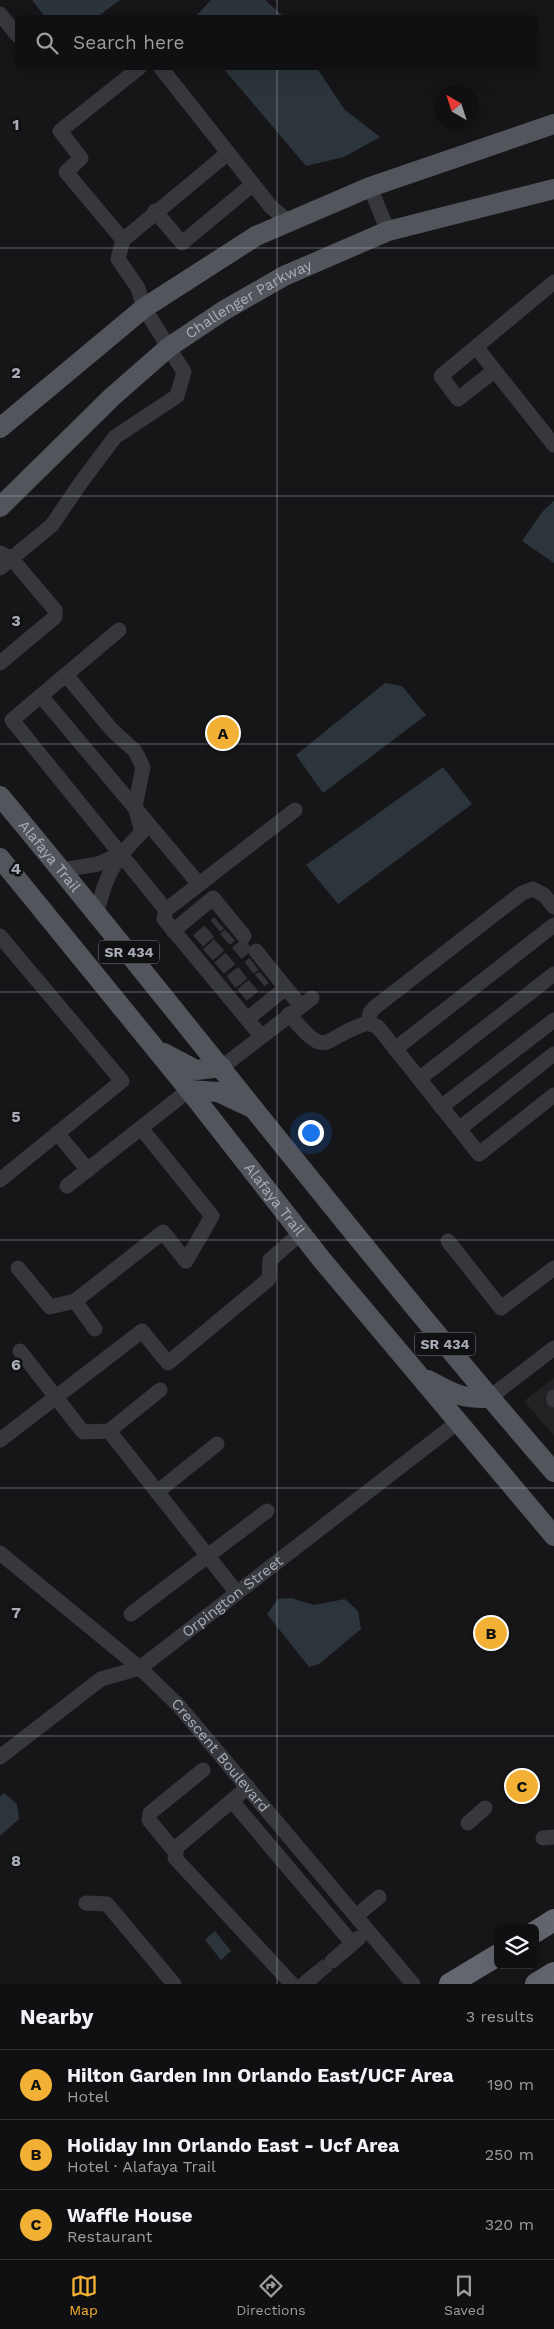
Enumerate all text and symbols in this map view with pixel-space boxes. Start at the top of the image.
search box [15,15,539,70]
icon: search [33,29,61,57]
text: Search here [73,31,184,54]
north arrow [434,85,479,130]
text: 1 [13,115,19,134]
street label: Challenger Parkway [182,256,315,343]
text: 2 [11,363,21,382]
text: 3 [11,611,21,630]
pin: A [207,714,239,752]
street label: Alafaya Trail [15,816,85,896]
text: 4 [11,859,21,878]
road number: SR 434 [99,940,159,964]
text: 5 [11,1107,21,1126]
your location [298,1120,324,1146]
street label: Alafaya Trail [240,1159,309,1240]
road number: SR 434 [415,1332,475,1356]
text: 6 [11,1355,21,1374]
street label: Orpington Street [178,1551,287,1641]
text: 7 [11,1603,21,1622]
pin: B [475,1614,507,1652]
street label: Crescent Boulevard [168,1695,273,1816]
pin: C [506,1767,538,1805]
text: 8 [11,1851,21,1870]
map controls [494,1924,539,1969]
button: layers [494,1924,539,1969]
text: Nearby [20,2004,93,2029]
text: 3 results [466,2007,534,2026]
text: Hilton Garden Inn Orlando East/UCF Area [67,2064,454,2087]
text: A [31,2075,41,2094]
text: 190 m [487,2075,534,2094]
text: Hotel [67,2087,109,2106]
text: Holiday Inn Orlando East - Ucf Area [67,2134,399,2157]
text: B [31,2145,41,2164]
text: 250 m [485,2145,534,2164]
text: Hotel · Alafaya Trail [67,2157,216,2176]
text: Waffle House [67,2204,193,2227]
text: C [31,2215,41,2234]
text: 320 m [485,2215,534,2234]
text: Restaurant [67,2227,153,2246]
tab: Map [69,2272,98,2318]
tab: Directions [236,2272,306,2318]
tab: Saved [444,2272,485,2318]

